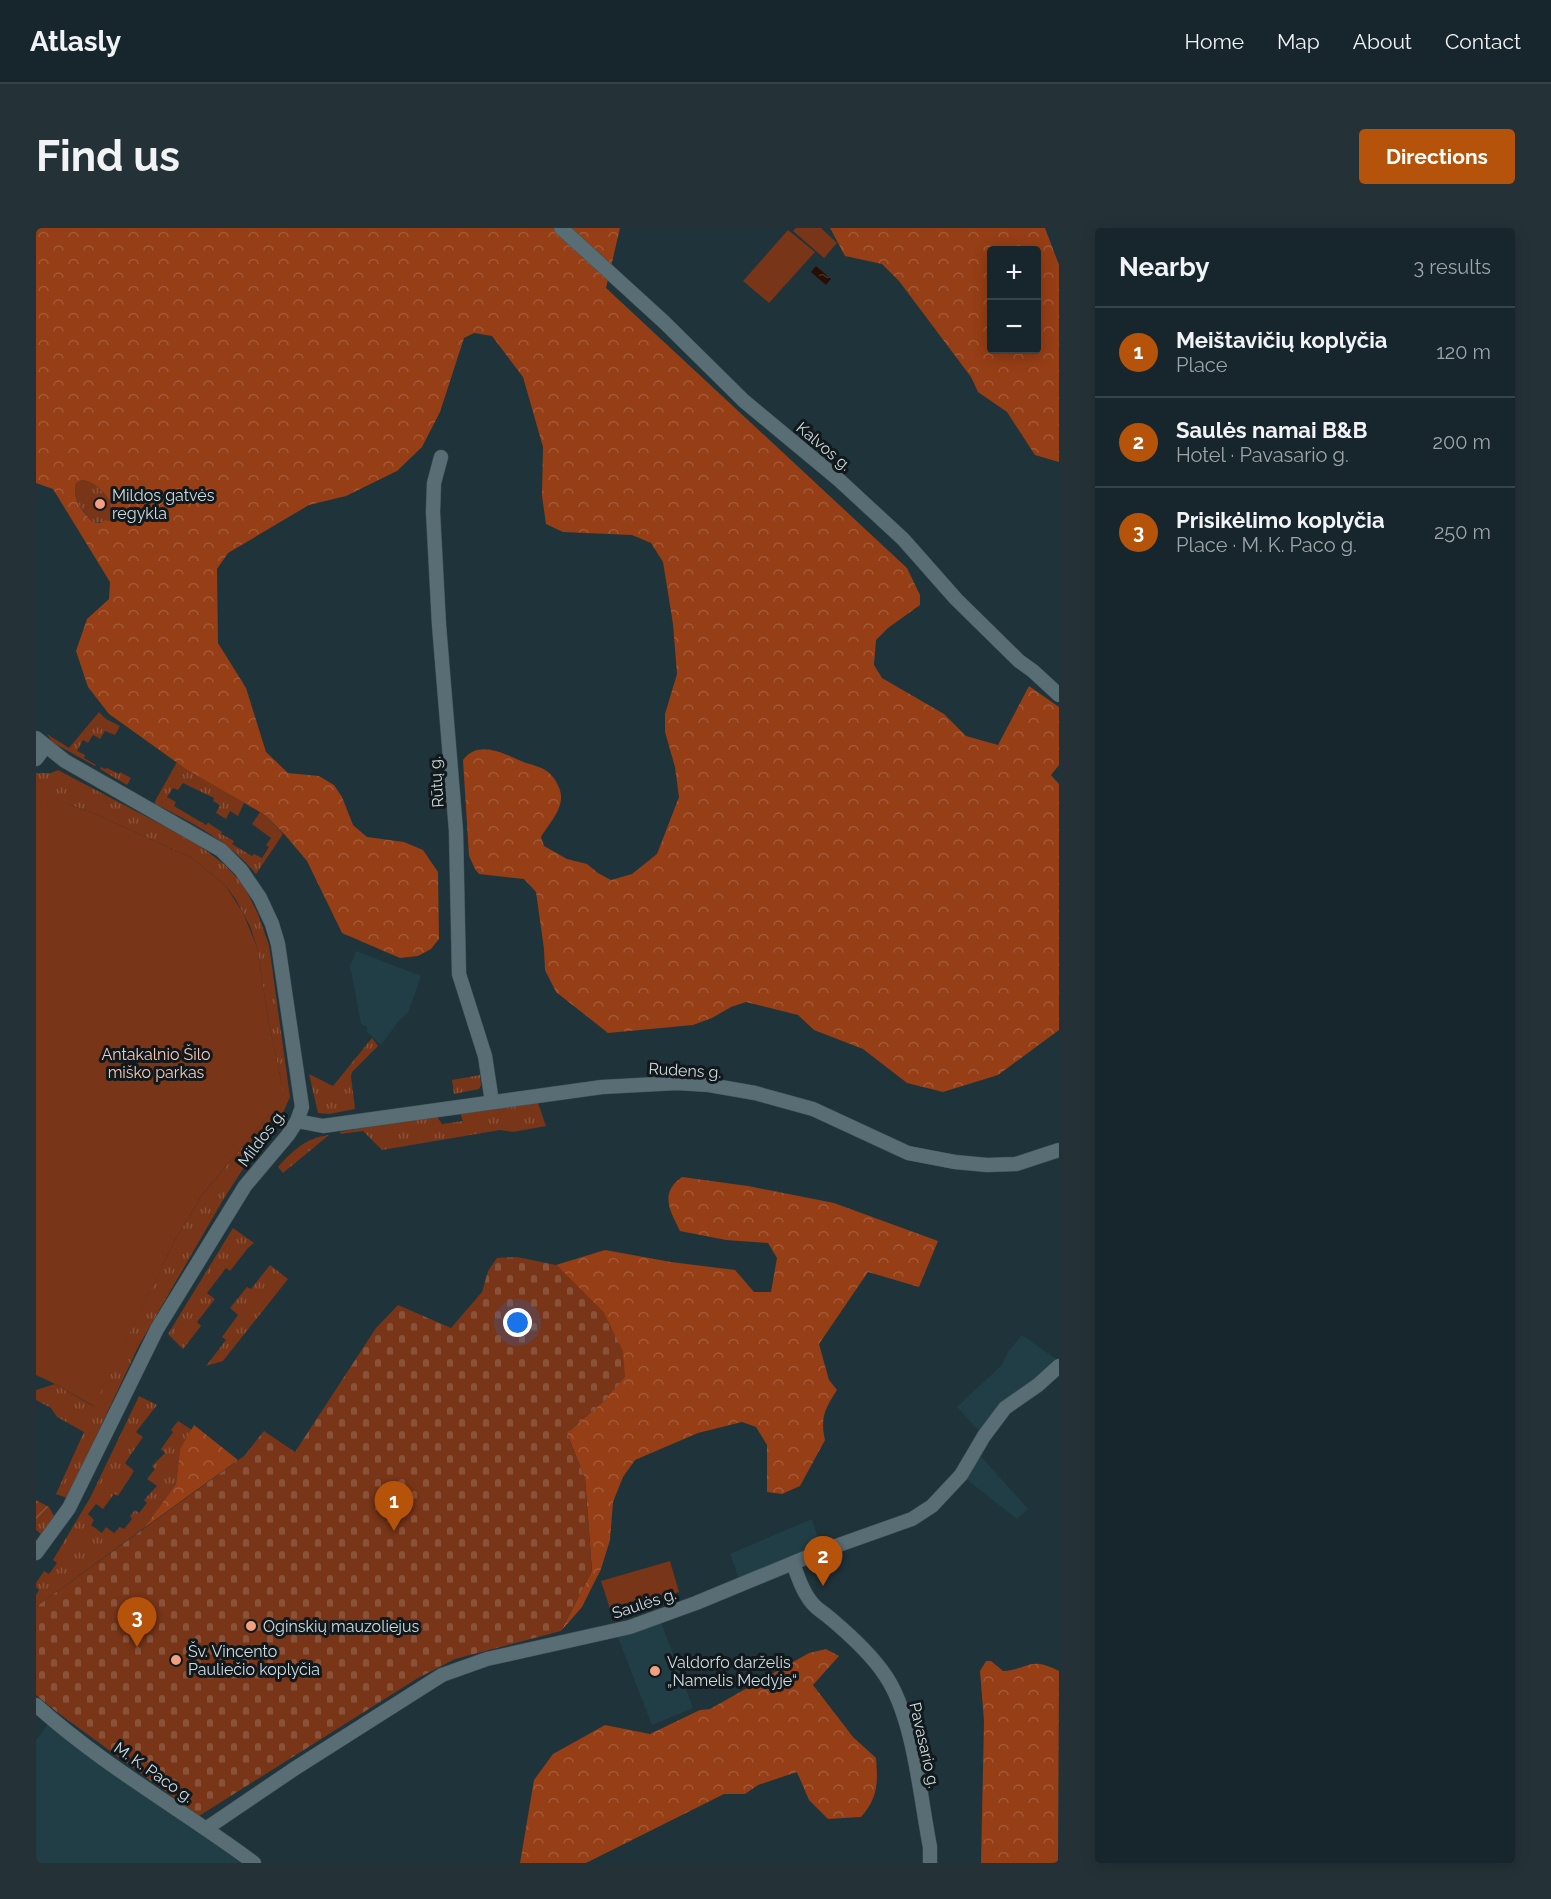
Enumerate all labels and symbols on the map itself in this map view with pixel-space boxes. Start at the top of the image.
street label: Kalvos g. [792,418,855,475]
place label: Mildos gatvės regykla [112,486,215,523]
marker: Mildos gatvės regykla [93,497,107,511]
street label: Rūtų g. [425,756,448,808]
park label: Antakalnio Šilo miško parkas [101,1044,211,1082]
street label: Rudens g. [648,1059,722,1082]
street label: Mildos g. [234,1106,289,1170]
your location [503,1308,532,1337]
pin: 1 [374,1482,414,1531]
pin: 2 [804,1536,842,1586]
street label: Saulės g. [610,1584,679,1623]
pin: 3 [118,1598,156,1647]
place label: Oginskių mauzoliejus [263,1617,419,1636]
marker: Oginskių mauzoliejus [244,1619,258,1633]
place label: Šv. Vincento Pauliečio koplyčia [188,1641,320,1679]
marker: Šv. Vincento Pauliečio koplyčia [169,1653,183,1667]
place label: Valdorfo darželis „Namelis Medyje“ [667,1653,797,1690]
marker: Valdorfo darželis „Namelis Medyje“ [648,1664,662,1678]
street label: Pavasario g. [905,1700,944,1790]
street label: M. K. Paco g. [110,1738,197,1807]

